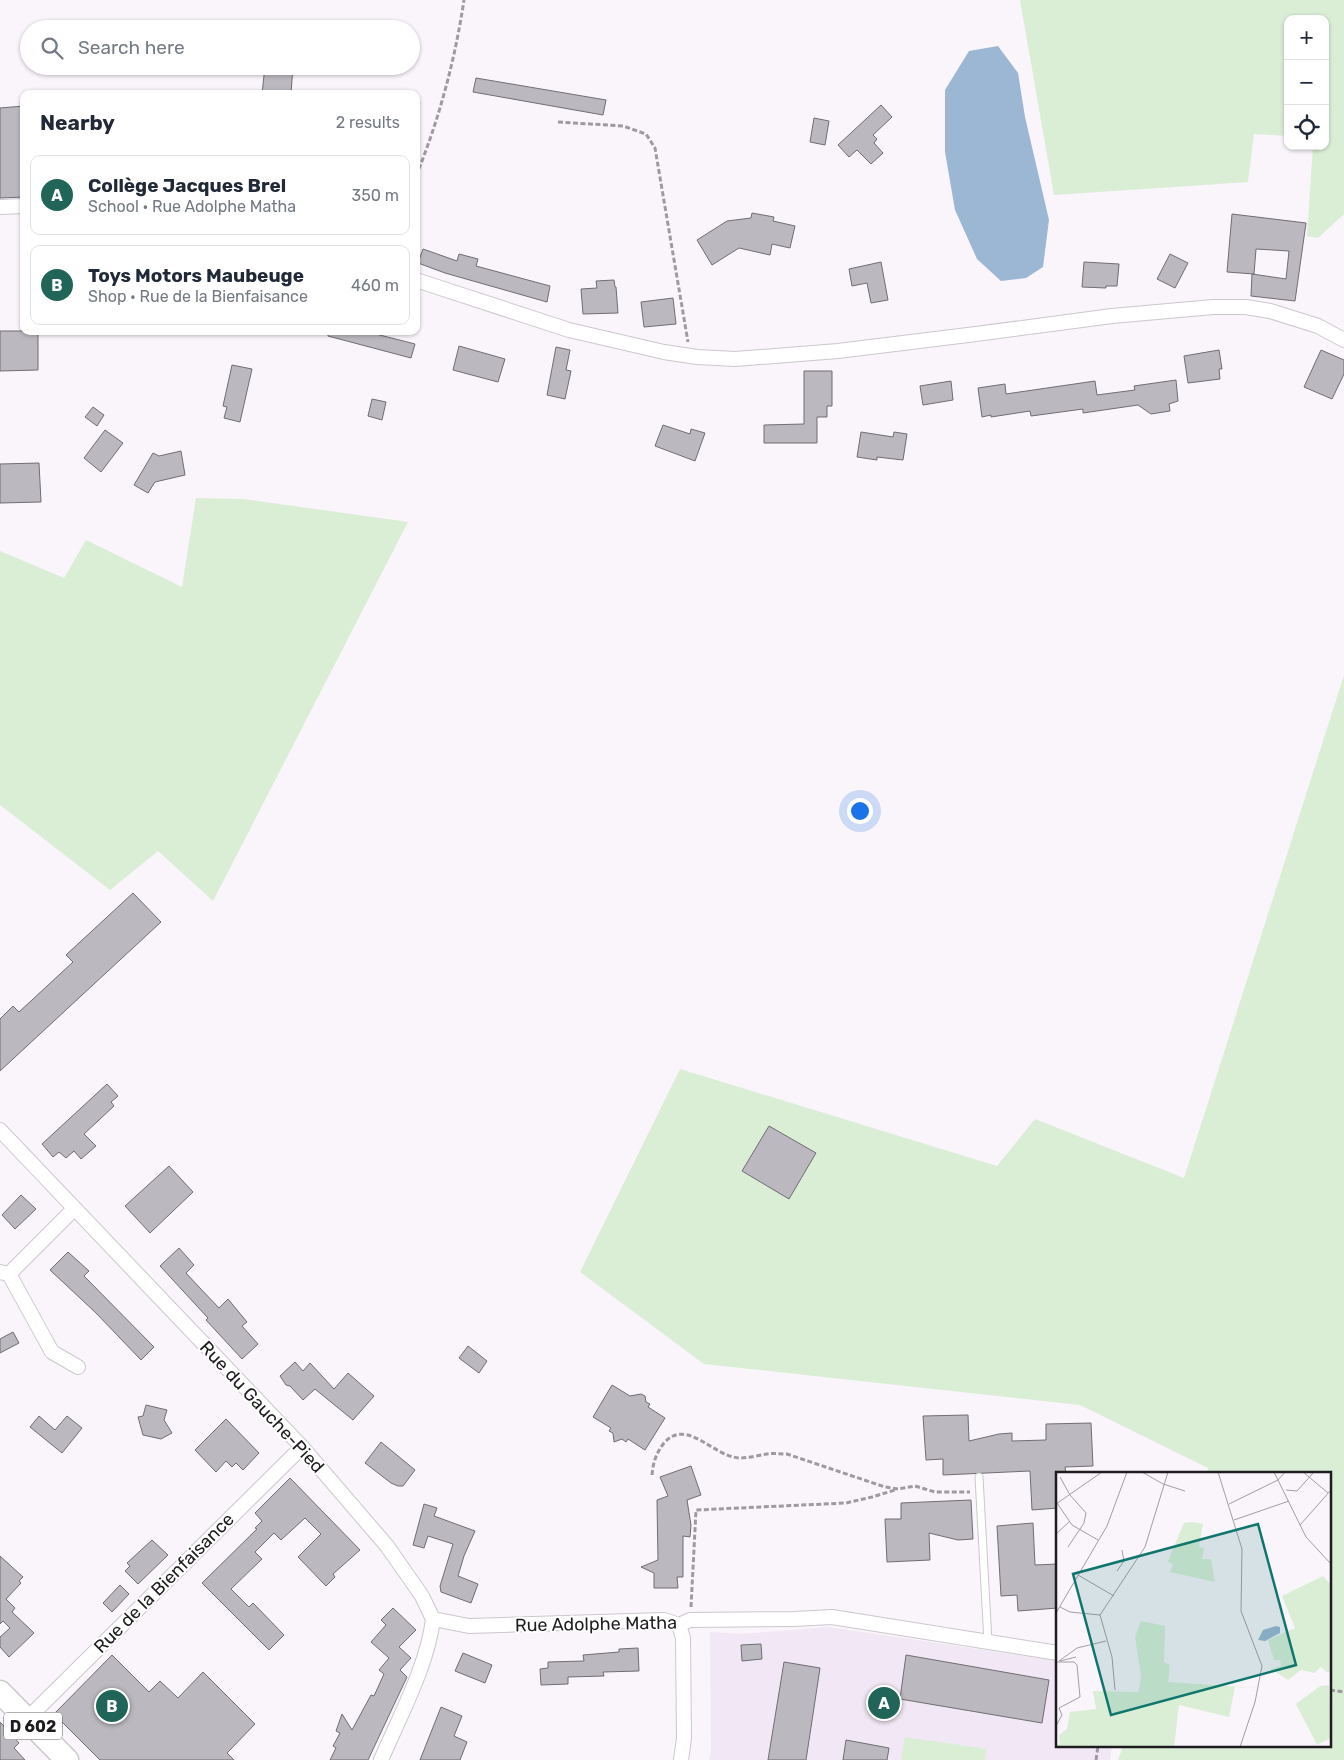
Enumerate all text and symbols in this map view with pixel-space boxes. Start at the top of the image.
map controls [1284,15,1329,150]
button: + [1284,15,1329,60]
search box [20,20,420,75]
icon: search [38,34,66,62]
text: Search here [78,36,185,59]
button: − [1284,60,1329,105]
button: locate [1284,105,1329,150]
text: Nearby [40,110,115,135]
text: 2 results [336,113,400,132]
text: Collège Jacques Brel [88,174,286,197]
text: A [51,186,63,205]
text: 350 m [352,186,399,205]
text: School · Rue Adolphe Matha [88,197,296,216]
text: Toys Motors Maubeuge [88,264,304,287]
text: B [51,276,63,295]
text: 460 m [351,276,399,295]
text: Shop · Rue de la Bienfaisance [88,287,308,306]
your location [847,798,873,824]
street label: Rue du Gauche-Pied [195,1336,329,1478]
inset map [1056,1472,1332,1748]
street label: Rue de la Bienfaisance [89,1508,239,1658]
street label: Rue Adolphe Matha [515,1612,677,1636]
pin: A [868,1684,900,1722]
pin: B [96,1687,128,1725]
road number: D 602 [4,1712,62,1740]

